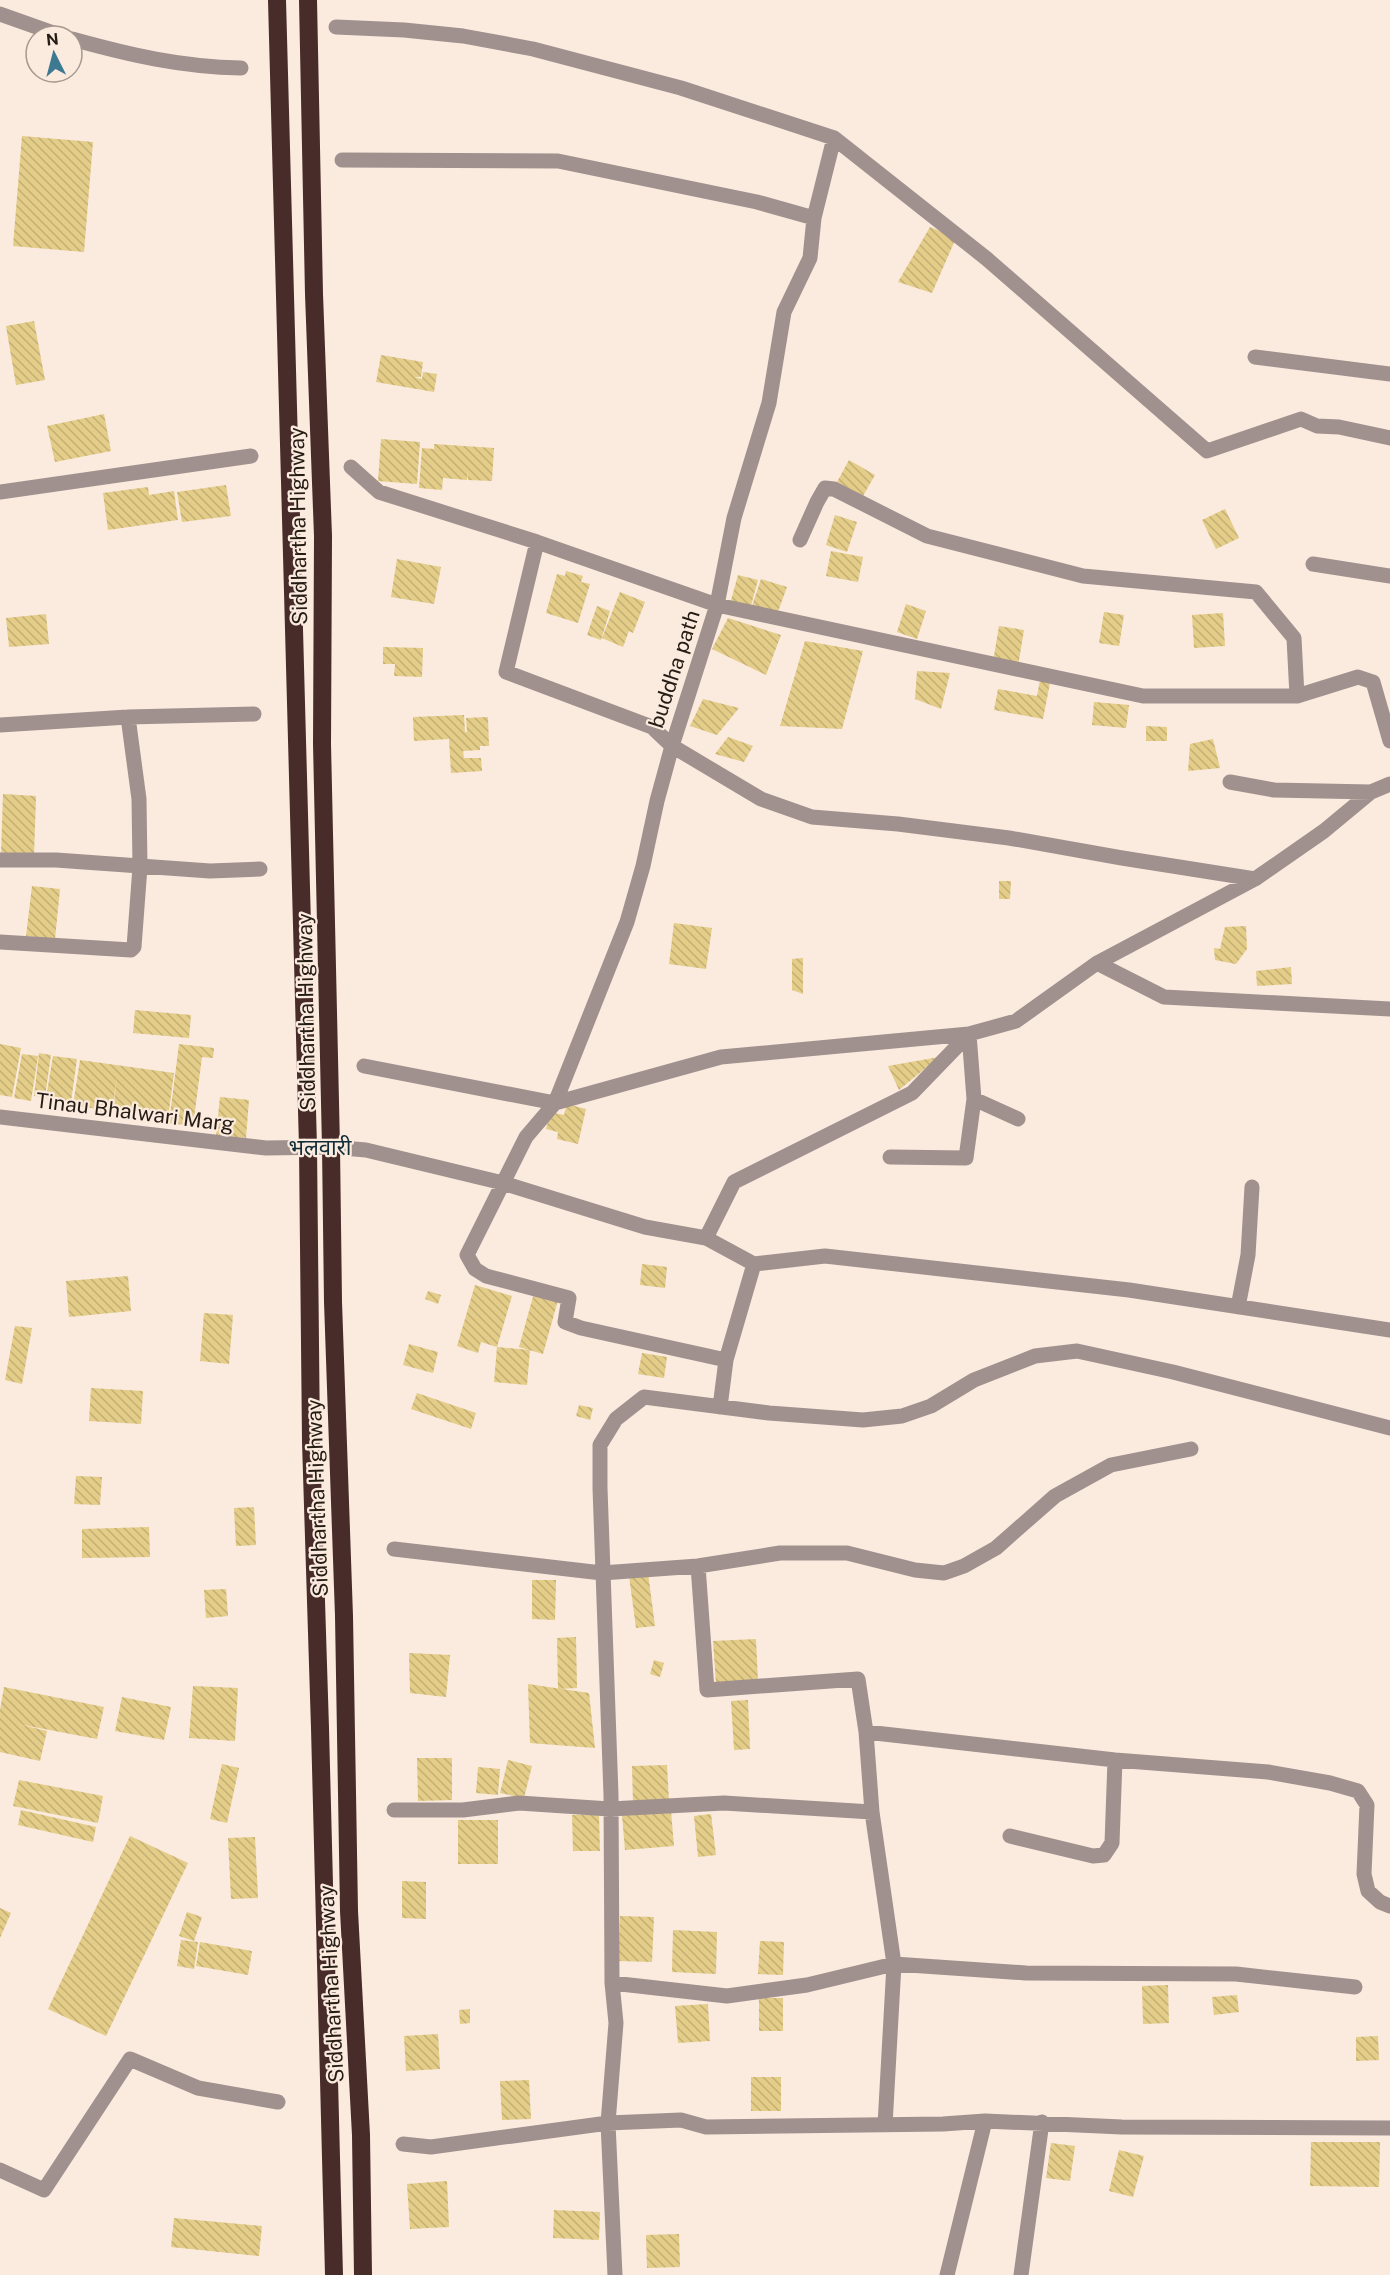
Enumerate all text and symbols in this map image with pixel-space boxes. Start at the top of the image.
north arrow [24,24,84,84]
text: N [45,29,60,50]
street label: Siddhartha Highway [284,427,312,625]
street label: buddha path [643,607,705,731]
street label: Siddhartha Highway [292,913,320,1111]
street label: Tinau Bhalwari Marg [34,1087,236,1137]
district label: भलवारी [288,1134,352,1160]
street label: Siddhartha Highway [301,1399,333,1597]
street label: Siddhartha Highway [313,1885,349,2083]

